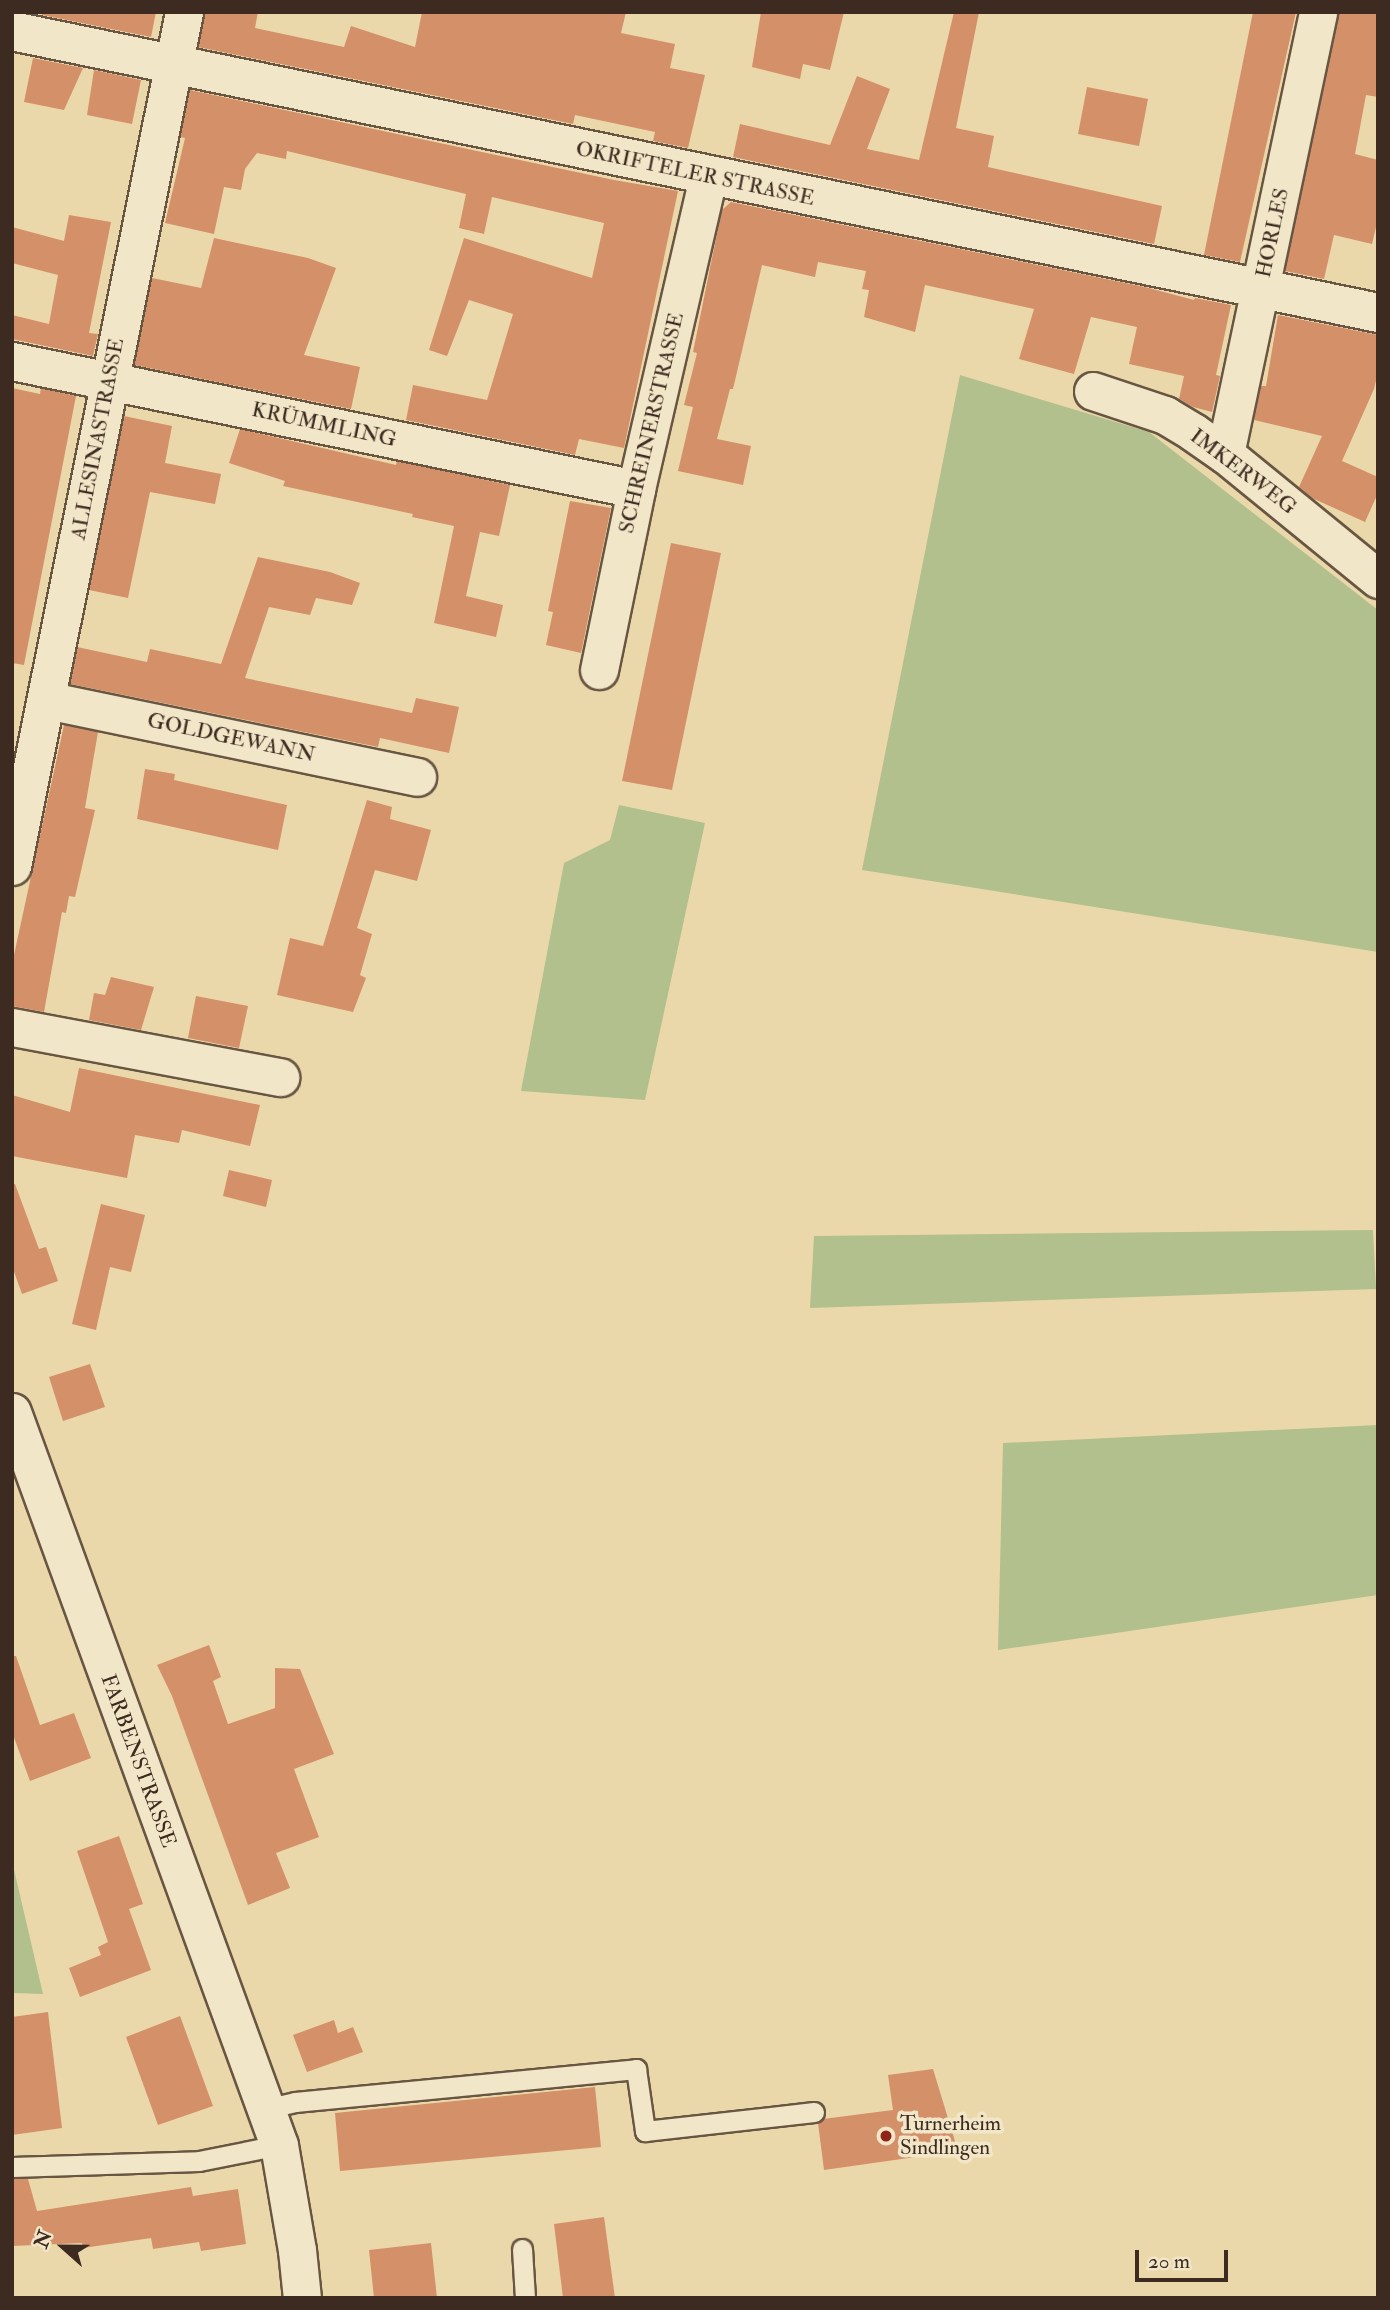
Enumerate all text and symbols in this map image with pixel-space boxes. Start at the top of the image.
street label: OKRIFTELER STRASSE [573,136,817,212]
street label: HORLES [1251,186,1295,280]
street label: SCHREINERSTRASSE [614,310,690,536]
street label: ALLESINASTRASSE [66,336,130,542]
street label: KRÜMMLING [249,397,399,453]
street label: IMKERWEG [1185,424,1301,520]
street label: GOLDGEWANN [145,708,317,768]
street label: FARBENSTRASSE [95,1671,181,1851]
place label: Turnerheim Sindlingen [900,2111,1001,2161]
marker: Turnerheim Sindlingen [878,2128,894,2144]
north arrow [28,2212,98,2282]
text: N [29,2227,58,2252]
scale bar [1138,2236,1231,2280]
text: 20 m [1148,2248,1190,2275]

